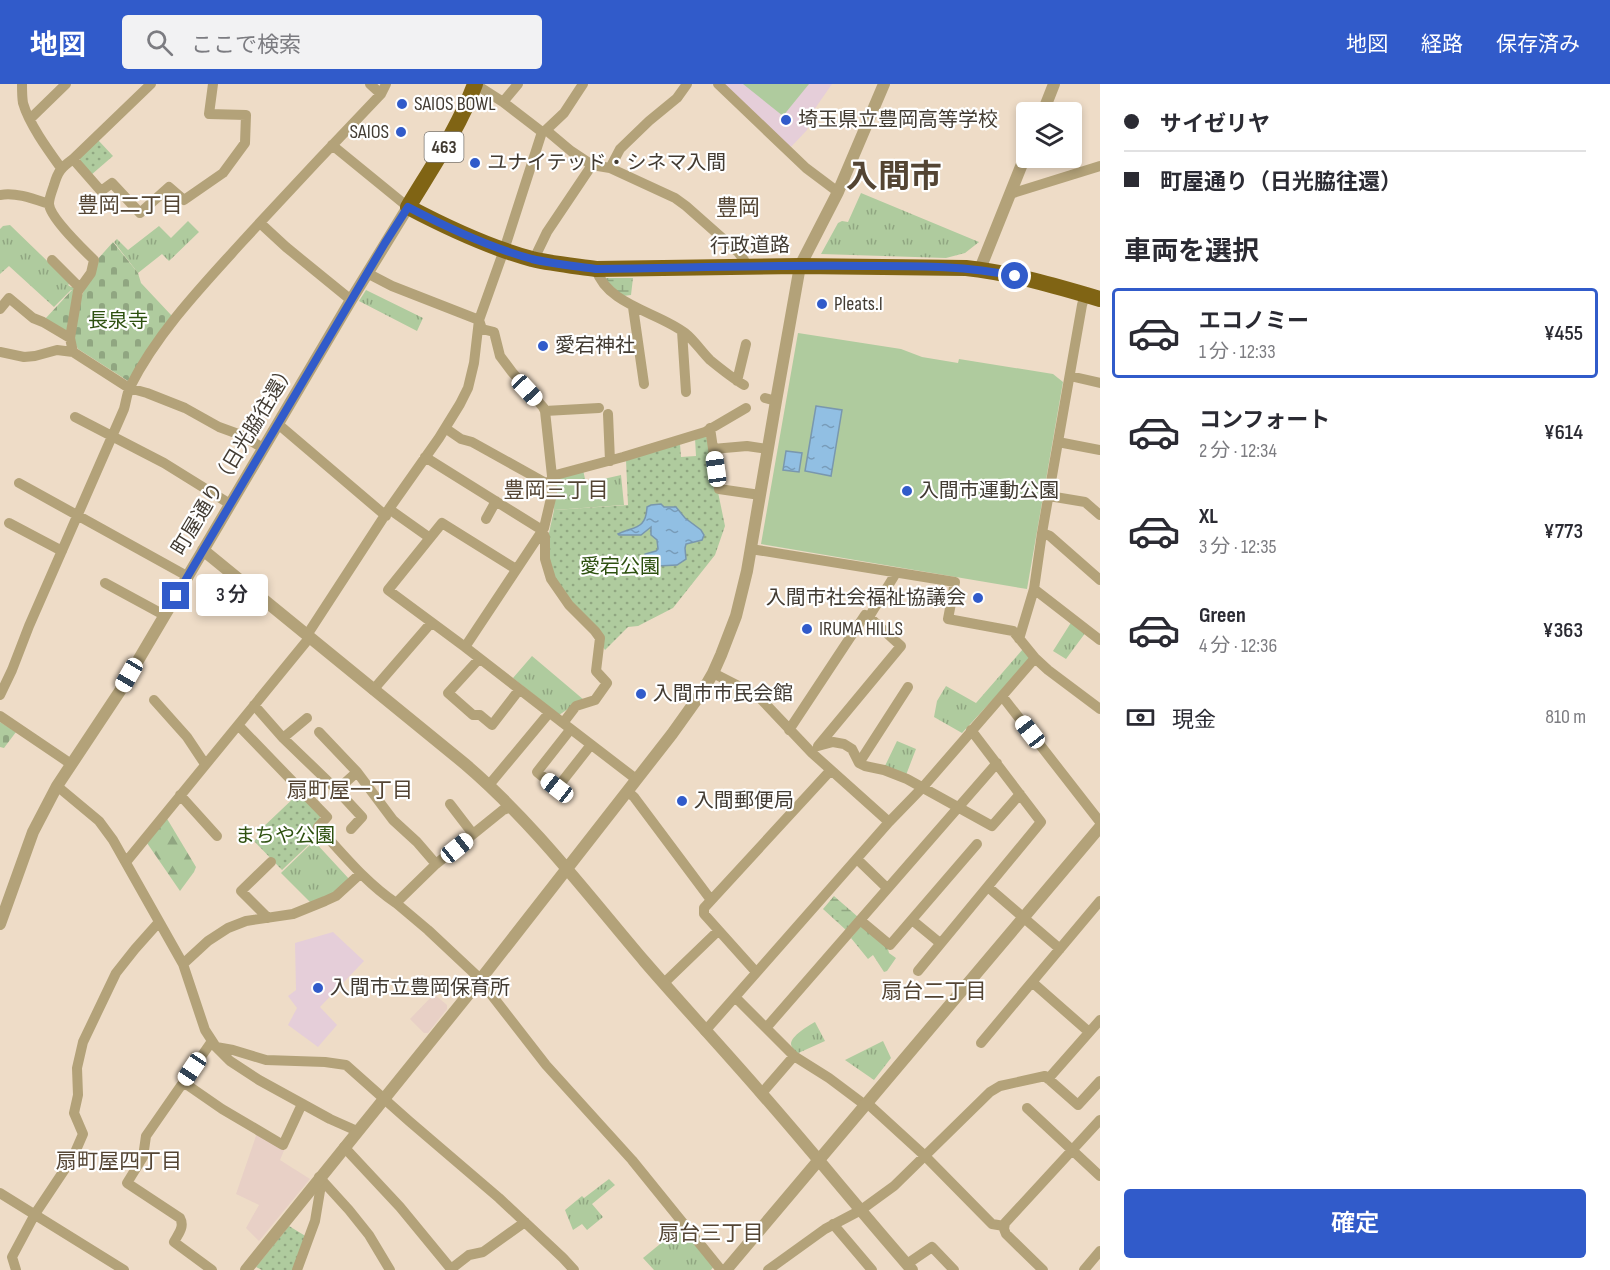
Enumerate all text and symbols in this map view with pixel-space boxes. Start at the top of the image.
search box [122,15,542,69]
icon: search [143,26,176,59]
text: 地図 [30,29,86,62]
text: ここで検索 [191,32,301,59]
text: 地図 [1346,32,1388,57]
text: 経路 [1421,32,1463,57]
text: 保存済み [1496,32,1580,57]
place label: SAIOS BOWL [414,92,496,116]
marker: SAIOS BOWL [395,97,409,111]
map controls [1016,102,1082,168]
button: layers [1016,102,1082,168]
place label: 埼玉県立豊岡高等学校 [798,108,998,132]
text: サイゼリヤ [1160,111,1270,138]
marker: 埼玉県立豊岡高等学校 [779,113,793,127]
place label: SAIOS [350,120,389,144]
marker: SAIOS [394,125,408,139]
road number: 463 [424,132,464,162]
place label: ユナイテッド・シネマ入間 [487,151,727,175]
marker: ユナイテッド・シネマ入間 [468,156,482,170]
district label: 入間市 [846,158,942,197]
text: 町屋通り（日光脇往還） [1160,169,1402,196]
district label: 豊岡二丁目 [78,193,183,218]
district label: 豊岡 [716,195,760,222]
street label: 行政道路 [710,233,790,259]
text: 車両を選択 [1124,236,1259,268]
route start [1001,262,1028,289]
place label: Pleats.I [834,292,883,316]
marker: Pleats.I [815,297,829,311]
icon: car [1127,306,1181,360]
text: エコノミー [1199,308,1309,335]
park label: 長泉寺 [88,309,148,333]
text: ¥455 [1544,320,1583,347]
place label: 愛宕神社 [555,334,635,358]
marker: 愛宕神社 [536,339,550,353]
text: 1 分 · 12:33 [1199,340,1276,364]
street label: 町屋通り（日光脇往還） [167,359,301,559]
car [508,371,546,409]
icon: car [1127,405,1181,459]
text: コンフォート [1199,407,1330,434]
text: ¥614 [1544,419,1583,446]
text: 2 分 · 12:34 [1199,439,1277,463]
car [705,450,727,488]
district label: 豊岡三丁目 [504,478,609,503]
place label: 入間市運動公園 [919,479,1059,503]
marker: 入間市運動公園 [900,484,914,498]
text: XL [1199,503,1218,530]
icon: car [1127,504,1181,558]
text: ¥773 [1544,518,1583,545]
text: 3 分 · 12:35 [1199,535,1277,559]
park label: 愛宕公園 [580,555,660,579]
callout: 3 分 [197,575,269,617]
route end [162,582,189,609]
text: 3 分 [216,583,248,607]
place label: 入間市社会福祉協議会 [766,586,966,610]
marker: 入間市社会福祉協議会 [971,591,985,605]
text: Green [1199,602,1246,629]
icon: car [1127,603,1181,657]
place label: IRUMA HILLS [819,617,903,641]
text: ¥363 [1543,617,1583,644]
marker: IRUMA HILLS [800,622,814,636]
text: 4 分 · 12:36 [1199,634,1277,658]
car [112,655,146,695]
place label: 入間市市民会館 [653,682,793,706]
marker: 入間市市民会館 [634,687,648,701]
icon: cash [1124,701,1157,734]
text: 810 m [1545,705,1586,729]
text: 現金 [1172,707,1216,734]
car [1012,712,1048,752]
car [537,770,577,806]
district label: 扇町屋一丁目 [287,778,413,803]
place label: 入間郵便局 [694,789,794,813]
marker: 入間郵便局 [675,794,689,808]
park label: まちや公園 [235,824,335,848]
car [437,830,477,866]
place label: 入間市立豊岡保育所 [330,976,510,1000]
district label: 扇台二丁目 [882,979,987,1004]
marker: 入間市立豊岡保育所 [311,981,325,995]
car [174,1049,210,1089]
district label: 扇町屋四丁目 [56,1149,182,1174]
button: 確定 [1124,1189,1586,1258]
district label: 扇台三丁目 [659,1221,764,1246]

